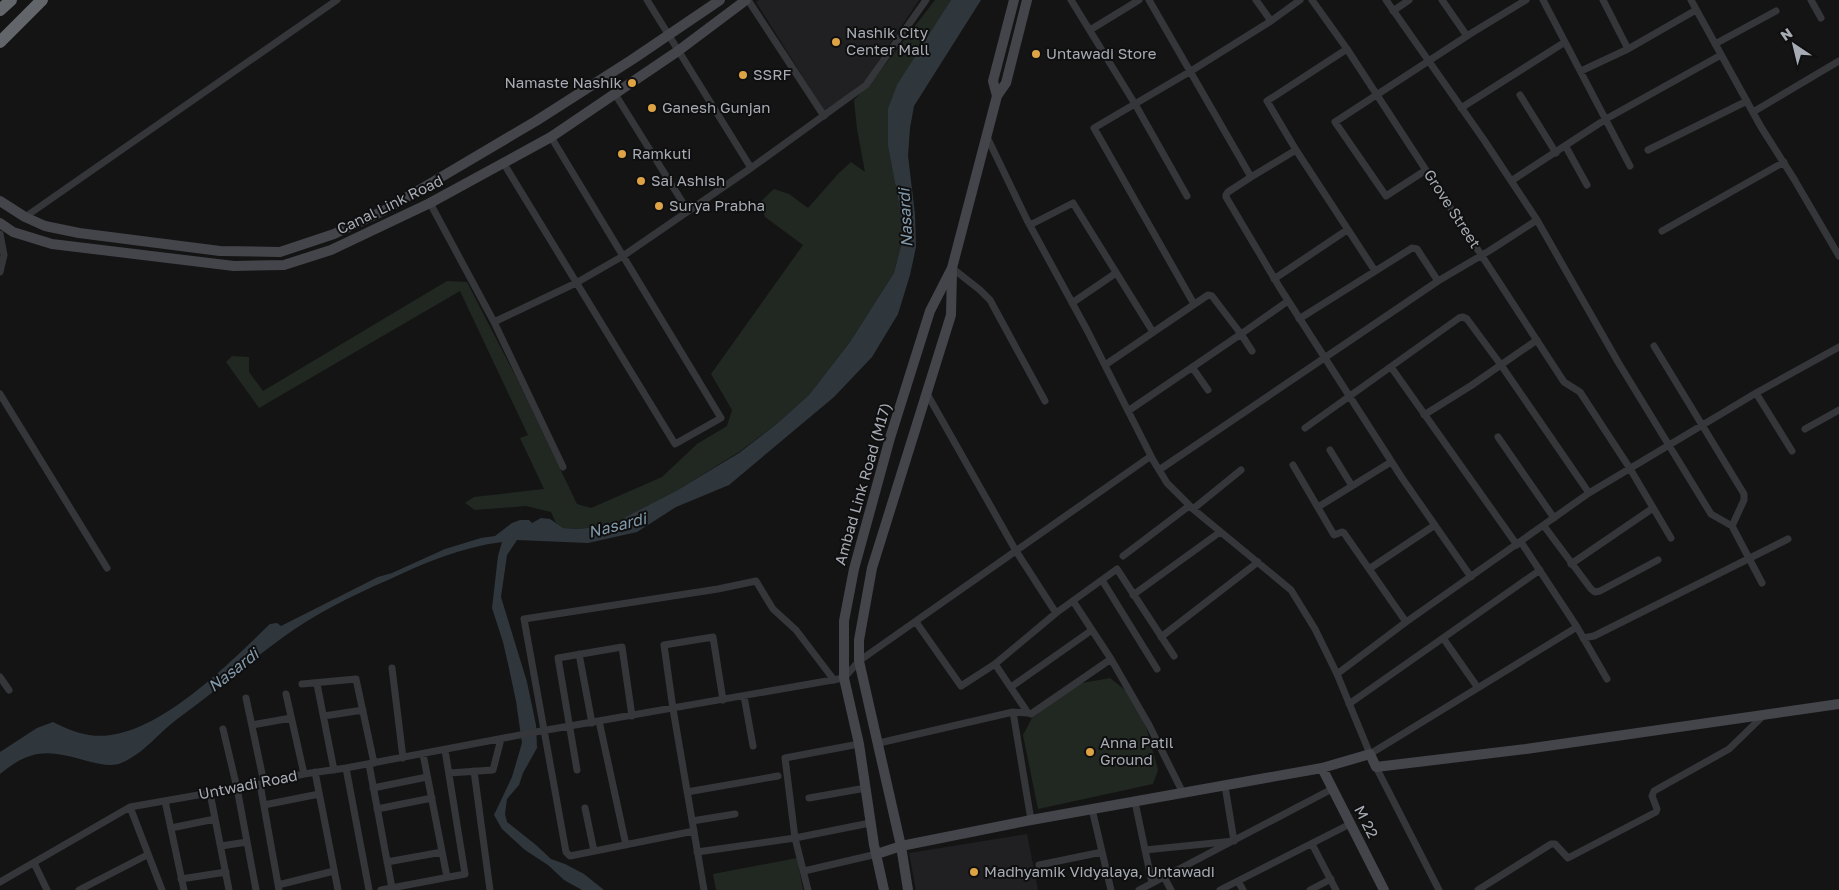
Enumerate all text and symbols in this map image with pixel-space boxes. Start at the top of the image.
north arrow [1769,20,1819,70]
place label: Nashik City Center Mall [846,23,929,58]
text: N [1777,24,1795,44]
marker: Nashik City Center Mall [830,36,842,48]
place label: Untawadi Store [1046,44,1157,62]
marker: Untawadi Store [1030,48,1042,60]
place label: SSRF [753,65,791,83]
marker: SSRF [737,69,749,81]
place label: Namaste Nashik [504,73,623,91]
marker: Namaste Nashik [626,77,638,89]
place label: Ganesh Gunjan [662,98,771,116]
marker: Ganesh Gunjan [646,102,658,114]
place label: Ramkuti [632,144,691,162]
marker: Ramkuti [616,148,628,160]
street label: Grove Street [1421,166,1485,251]
street label: Canal Link Road [334,171,446,238]
place label: Sai Ashish [651,171,725,189]
marker: Sai Ashish [635,175,647,187]
water label: Nasardi [893,186,917,248]
place label: Surya Prabha [669,196,765,214]
marker: Surya Prabha [653,200,665,212]
street label: Ambad Link Road (M17) [830,400,894,567]
water label: Nasardi [586,508,650,542]
water label: Nasardi [204,643,264,696]
place label: Anna Patil Ground [1100,733,1174,768]
marker: Anna Patil Ground [1084,746,1096,758]
street label: Untwadi Road [197,766,299,802]
street label: M 22 [1351,802,1383,841]
place label: Madhyamik Vidyalaya, Untawadi [984,862,1215,880]
marker: Madhyamik Vidyalaya, Untawadi [968,866,980,878]

